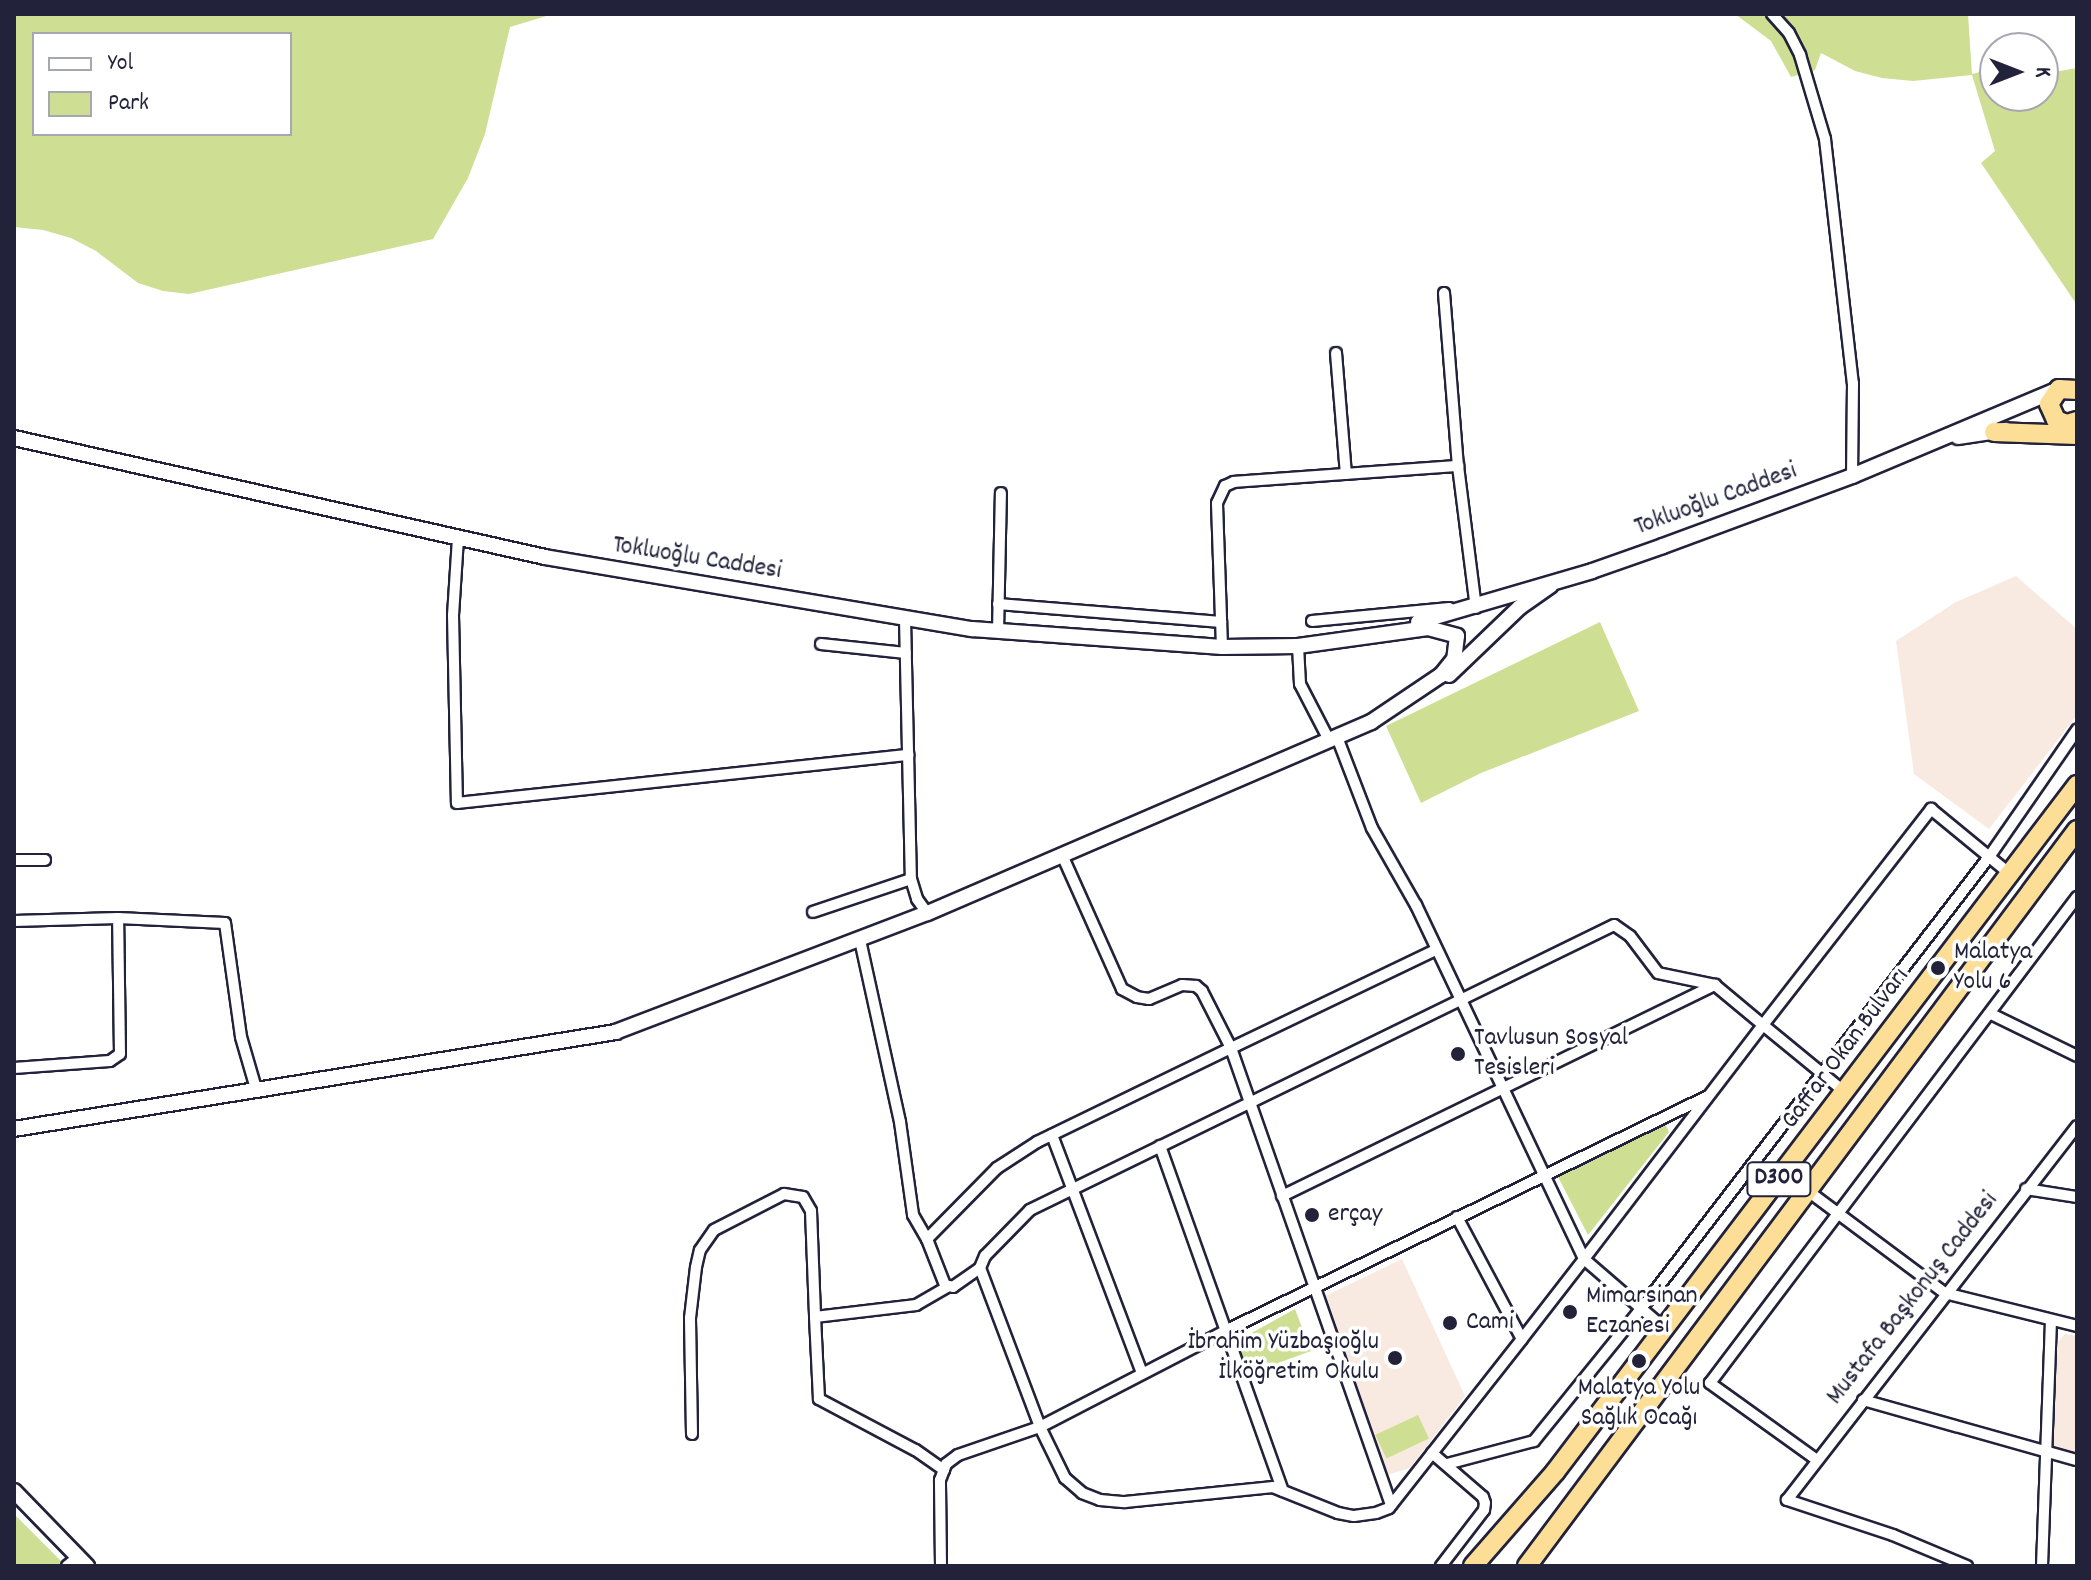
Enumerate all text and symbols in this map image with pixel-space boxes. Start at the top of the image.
legend [32,32,292,136]
north arrow [1979,32,2059,112]
text: Yol [108,47,133,81]
text: K [2026,67,2057,77]
text: Park [108,87,149,121]
street label: Tokluoğlu Caddesi [1631,456,1801,544]
street label: Tokluoğlu Caddesi [610,530,784,588]
place label: Malatya Yolu 6 [1954,937,2032,998]
marker: Malatya Yolu 6 [1929,959,1947,977]
street label: Gaffar Okan Bulvarı [1775,962,1917,1136]
place label: Tavlusun Sosyal Tesisleri [1474,1023,1628,1084]
marker: Tavlusun Sosyal Tesisleri [1449,1045,1467,1063]
road number: D300 [1745,1159,1813,1199]
street label: Mustafa Başkonuş Caddesi [1820,1186,2006,1412]
place label: erçay [1328,1199,1382,1231]
marker: erçay [1303,1206,1321,1224]
place label: Mimarsinan Eczanesi [1586,1281,1698,1342]
marker: Mimarsinan Eczanesi [1561,1303,1579,1321]
place label: Cami [1466,1307,1514,1339]
marker: Cami [1441,1314,1459,1332]
place label: İbrahim Yüzbaşıoğlu İlköğretim Okulu [1188,1327,1379,1388]
marker: İbrahim Yüzbaşıoğlu İlköğretim Okulu [1386,1349,1404,1367]
marker: Malatya Yolu Sağlık Ocağı [1630,1352,1648,1370]
place label: Malatya Yolu Sağlık Ocağı [1578,1373,1700,1434]

